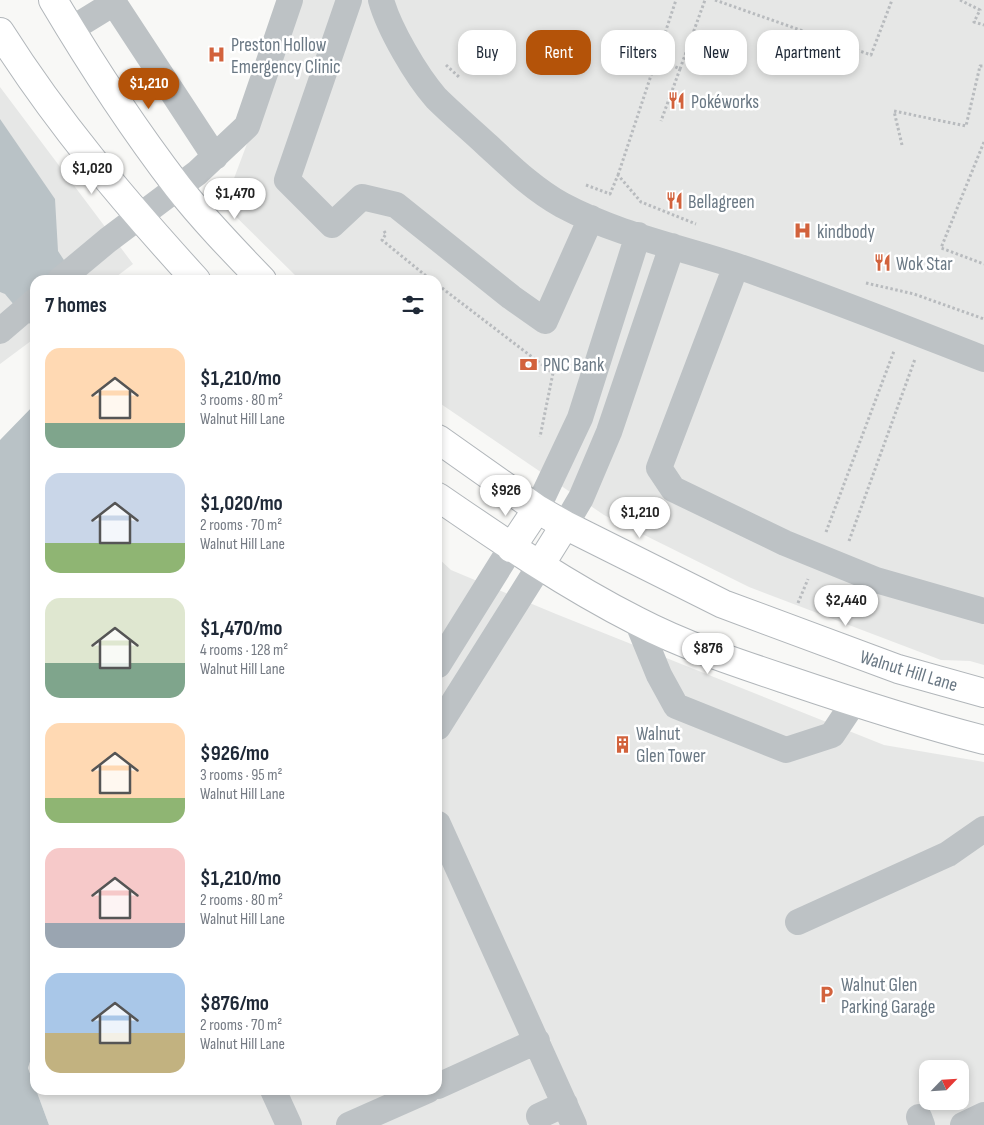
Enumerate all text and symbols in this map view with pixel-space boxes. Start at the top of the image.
chip: Buy [458,30,516,75]
chip: Rent [526,30,591,75]
chip: Filters [601,30,675,75]
chip: New [685,30,747,75]
chip: Apartment [757,30,859,75]
place label: Preston Hollow Emergency Clinic [231,34,341,79]
hospital icon: Preston Hollow Emergency Clinic [207,45,227,65]
pin: $1,210 [108,68,190,110]
text: $1,210 [129,74,169,93]
restaurant icon: Pokéworks [667,91,687,111]
place label: Pokéworks [691,91,759,114]
pin: $1,020 [51,152,133,195]
text: $1,020 [72,159,112,178]
pin: $1,470 [194,178,276,220]
text: $1,470 [215,184,255,203]
restaurant icon: Bellagreen [664,191,684,211]
place label: Bellagreen [688,191,755,214]
hospital icon: kindbody [793,221,813,241]
place label: kindbody [817,221,876,244]
restaurant icon: Wok Star [872,253,892,273]
place label: Wok Star [896,253,953,276]
icon: filters [399,291,427,319]
text: 7 homes [45,293,107,318]
bank icon: PNC Bank [519,354,539,374]
place label: PNC Bank [543,354,605,377]
text: $1,210/mo [200,366,281,391]
icon: home [85,368,145,428]
text: 3 rooms · 80 m² [200,391,283,410]
text: Walnut Hill Lane [200,410,285,429]
pin: $926 [476,474,536,517]
text: $926 [491,481,521,500]
text: $1,020/mo [200,491,283,516]
icon: home [85,493,145,553]
pin: $1,210 [599,496,681,539]
text: $1,210 [620,503,660,522]
text: 2 rooms · 70 m² [200,516,282,535]
text: Walnut Hill Lane [200,535,285,554]
pin: $2,440 [805,584,887,627]
text: $2,440 [825,591,867,610]
text: $1,470/mo [200,616,282,641]
icon: home [85,618,145,678]
pin: $876 [678,632,738,675]
text: $876 [693,639,723,658]
text: 4 rooms · 128 m² [200,641,288,660]
street label: Walnut Hill Lane [857,646,960,697]
text: Walnut Hill Lane [200,660,285,679]
place label: Walnut Glen Tower [636,723,706,768]
building icon: Walnut Glen Tower [612,734,632,754]
text: $926/mo [200,741,269,766]
icon: home [85,743,145,803]
text: 3 rooms · 95 m² [200,766,282,785]
text: Walnut Hill Lane [200,785,285,804]
text: $1,210/mo [200,866,281,891]
icon: home [85,868,145,928]
text: 2 rooms · 80 m² [200,891,283,910]
text: Walnut Hill Lane [200,910,285,929]
place label: Walnut Glen Parking Garage [841,974,935,1019]
parking icon: Walnut Glen Parking Garage [817,985,837,1005]
text: $876/mo [200,991,269,1016]
icon: home [85,993,145,1053]
text: 2 rooms · 70 m² [200,1016,282,1035]
text: Walnut Hill Lane [200,1035,285,1054]
north arrow [919,1060,969,1110]
map controls [919,1060,969,1110]

